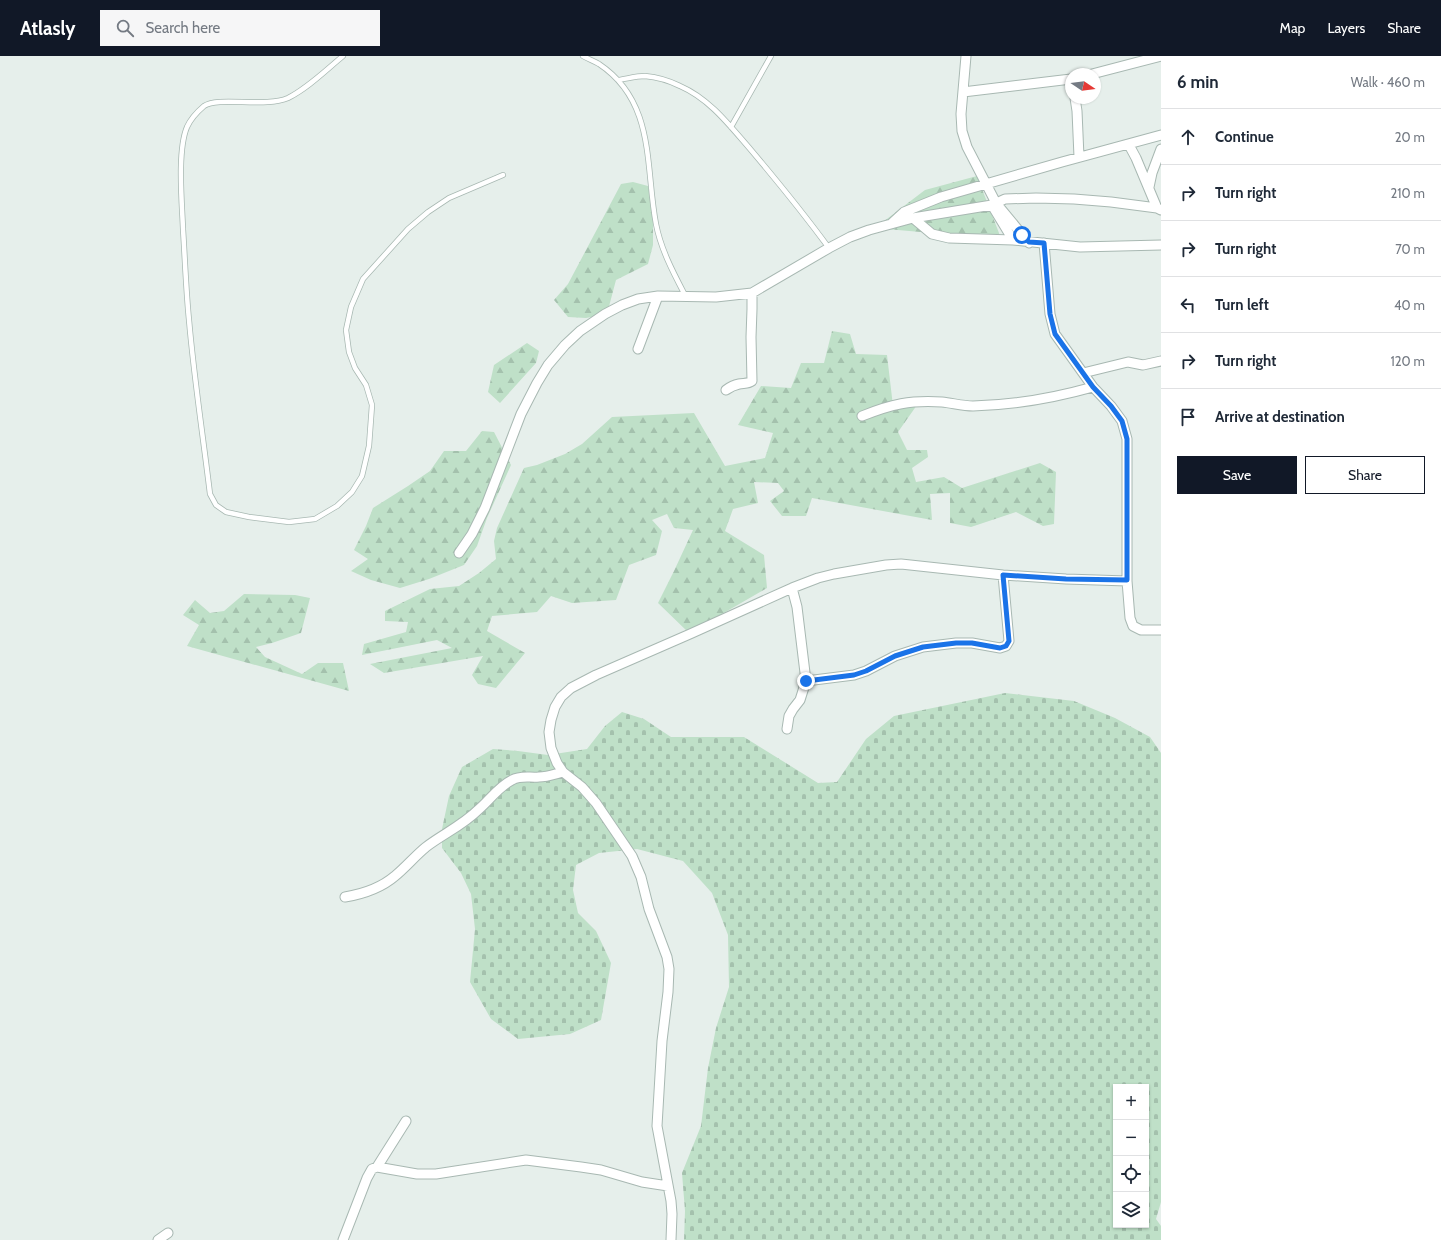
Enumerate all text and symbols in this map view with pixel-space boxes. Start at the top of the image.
search box [100,10,380,46]
text: Atlasly [20,17,76,40]
icon: search [114,17,136,39]
text: Search here [146,19,220,37]
text: Map [1280,19,1305,37]
text: Layers [1327,19,1365,37]
text: Share [1387,19,1421,37]
north arrow [1065,68,1101,104]
text: 6 min [1177,72,1219,92]
text: Walk · 460 m [1351,74,1425,90]
icon: ahead [1177,126,1199,148]
text: Continue [1215,128,1274,146]
text: 20 m [1395,129,1425,145]
icon: right [1177,182,1199,204]
text: Turn right [1215,184,1276,202]
text: 210 m [1391,185,1425,201]
route start [1013,226,1031,244]
icon: right [1177,238,1199,260]
text: Turn right [1215,240,1276,258]
text: 70 m [1395,241,1425,257]
icon: left [1177,294,1199,316]
text: Turn left [1215,296,1269,314]
text: 40 m [1394,297,1425,313]
icon: right [1177,350,1199,372]
text: Turn right [1215,352,1276,370]
text: 120 m [1391,353,1425,369]
icon: arrive [1177,406,1199,428]
text: Arrive at destination [1215,408,1345,426]
button: Save [1177,456,1297,494]
button: Share [1305,456,1425,494]
route end [797,672,815,690]
map controls [1113,1084,1149,1228]
button: + [1113,1084,1149,1120]
button: − [1113,1120,1149,1156]
button: locate [1113,1156,1149,1192]
button: layers [1113,1192,1149,1228]

